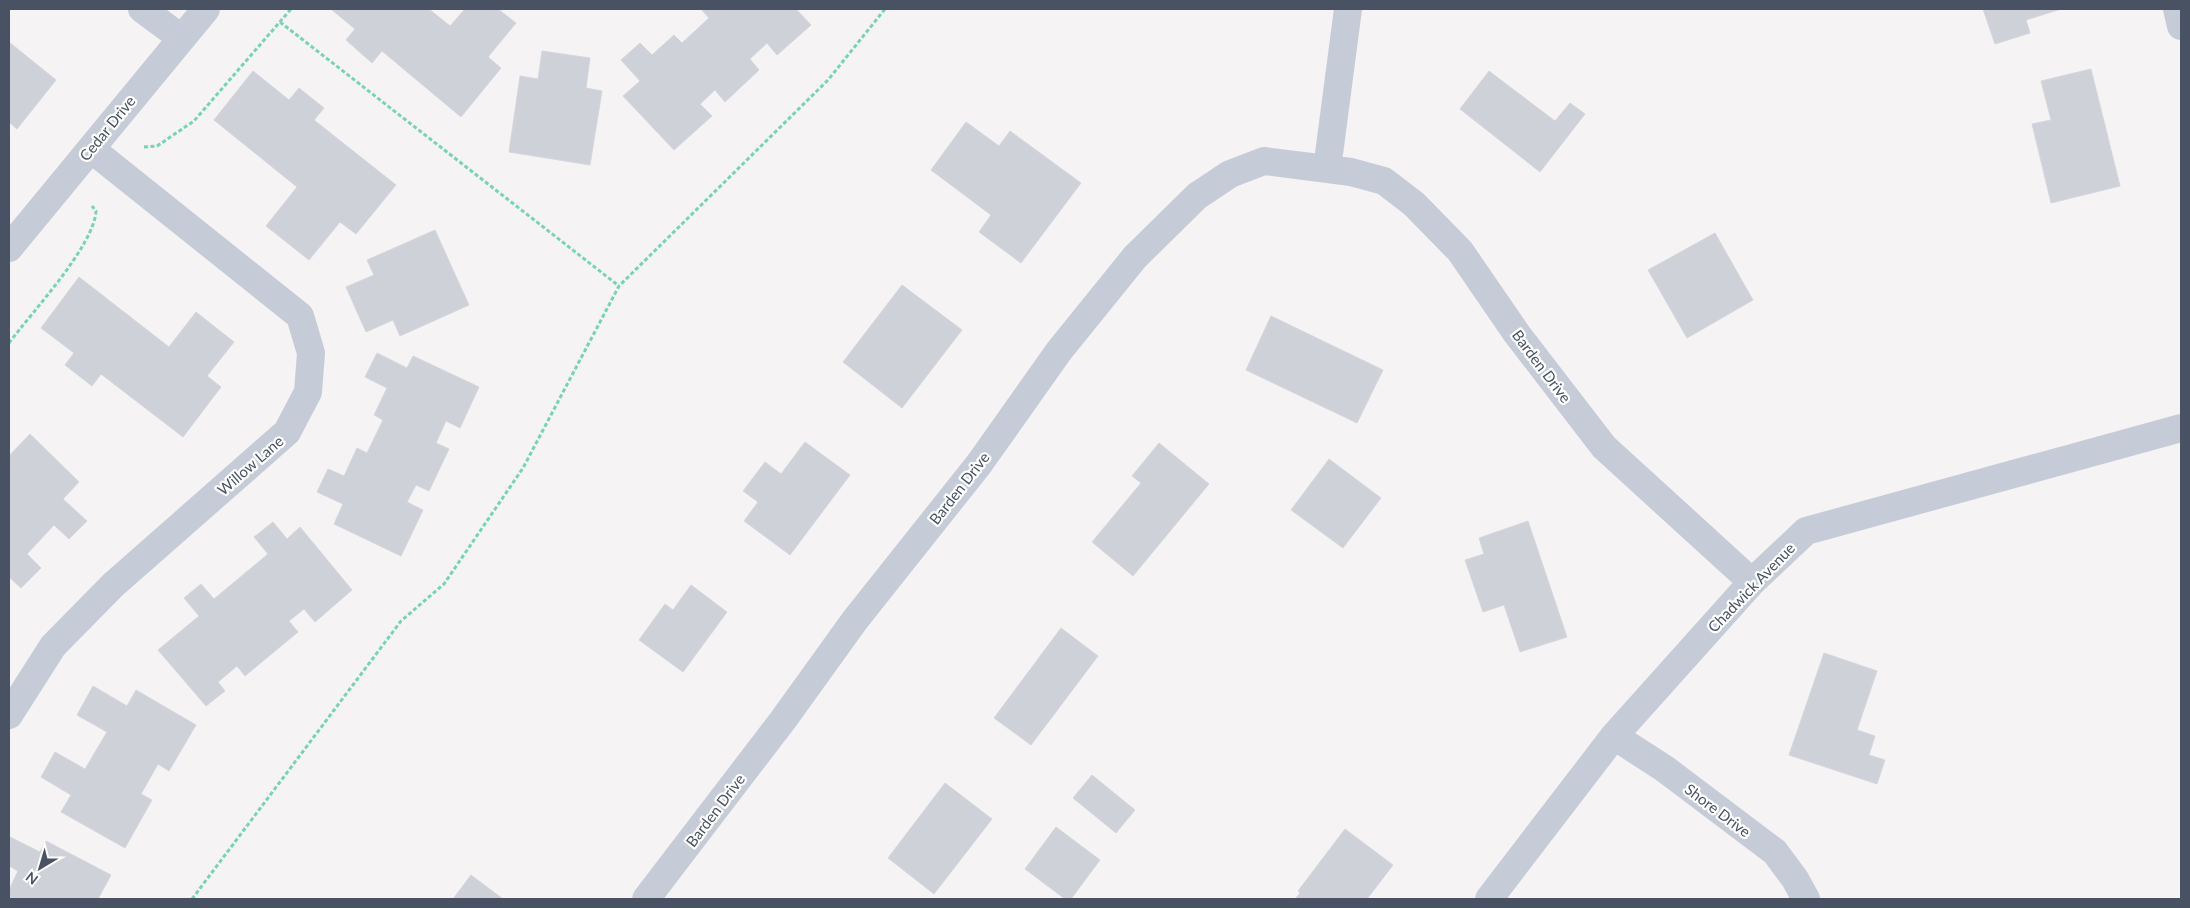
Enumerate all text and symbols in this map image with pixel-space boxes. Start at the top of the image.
street label: Cedar Drive [75,92,139,164]
street label: Barden Drive [1509,326,1575,406]
street label: Willow Lane [213,431,287,498]
street label: Barden Drive [925,448,993,528]
street label: Chadwick Avenue [1704,538,1798,635]
street label: Barden Drive [682,770,748,850]
street label: Shore Drive [1682,779,1754,841]
north arrow [15,843,65,893]
text: N [22,869,41,889]

